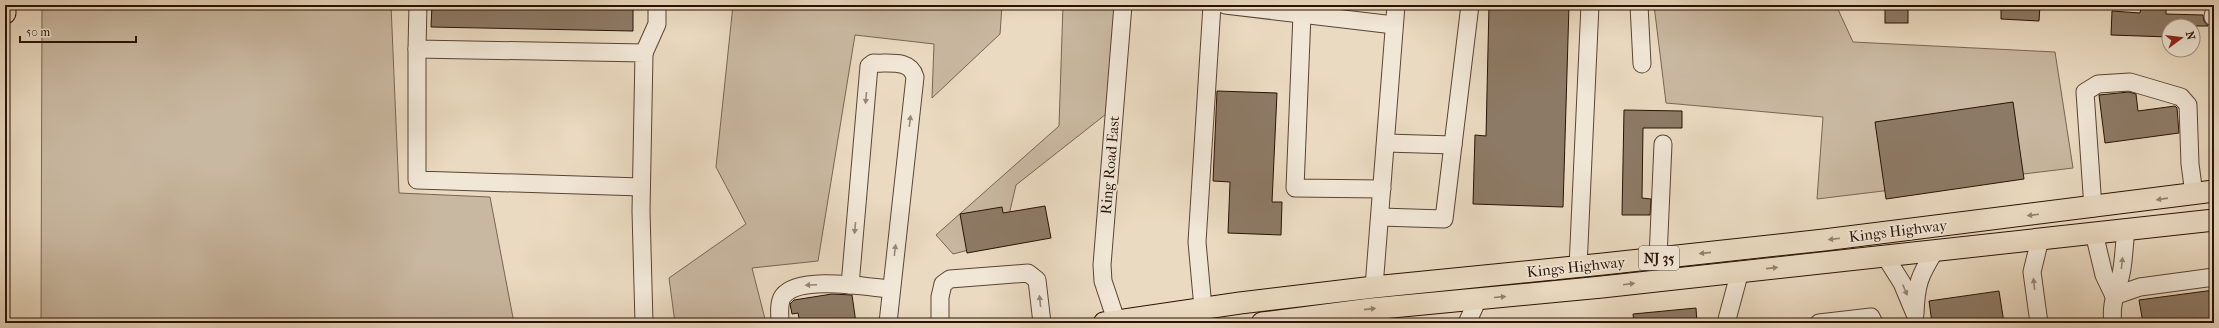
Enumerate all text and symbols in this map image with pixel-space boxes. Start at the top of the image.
scale bar [20,18,136,44]
north arrow [2161,18,2201,58]
text: 50 m [26,25,50,39]
text: N [2183,30,2198,42]
one-way arrow [862,92,869,104]
street label: Ring Road East [1097,114,1123,215]
one-way arrow [906,115,913,127]
one-way arrow [2155,196,2168,202]
one-way arrow [2026,212,2039,218]
street label: Kings Highway [1848,216,1949,246]
one-way arrow [851,221,858,234]
one-way arrow [1828,235,1840,242]
one-way arrow [891,244,898,256]
road number: NJ 35 [1639,246,1679,270]
one-way arrow [1699,250,1711,256]
street label: Kings Highway [1526,253,1627,281]
one-way arrow [2119,257,2125,270]
one-way arrow [1766,264,1778,271]
one-way arrow [2031,278,2037,290]
one-way arrow [1623,280,1635,287]
one-way arrow [804,282,817,288]
one-way arrow [1902,284,1908,296]
one-way arrow [1494,293,1506,300]
one-way arrow [1036,295,1043,307]
one-way arrow [1364,306,1376,312]

